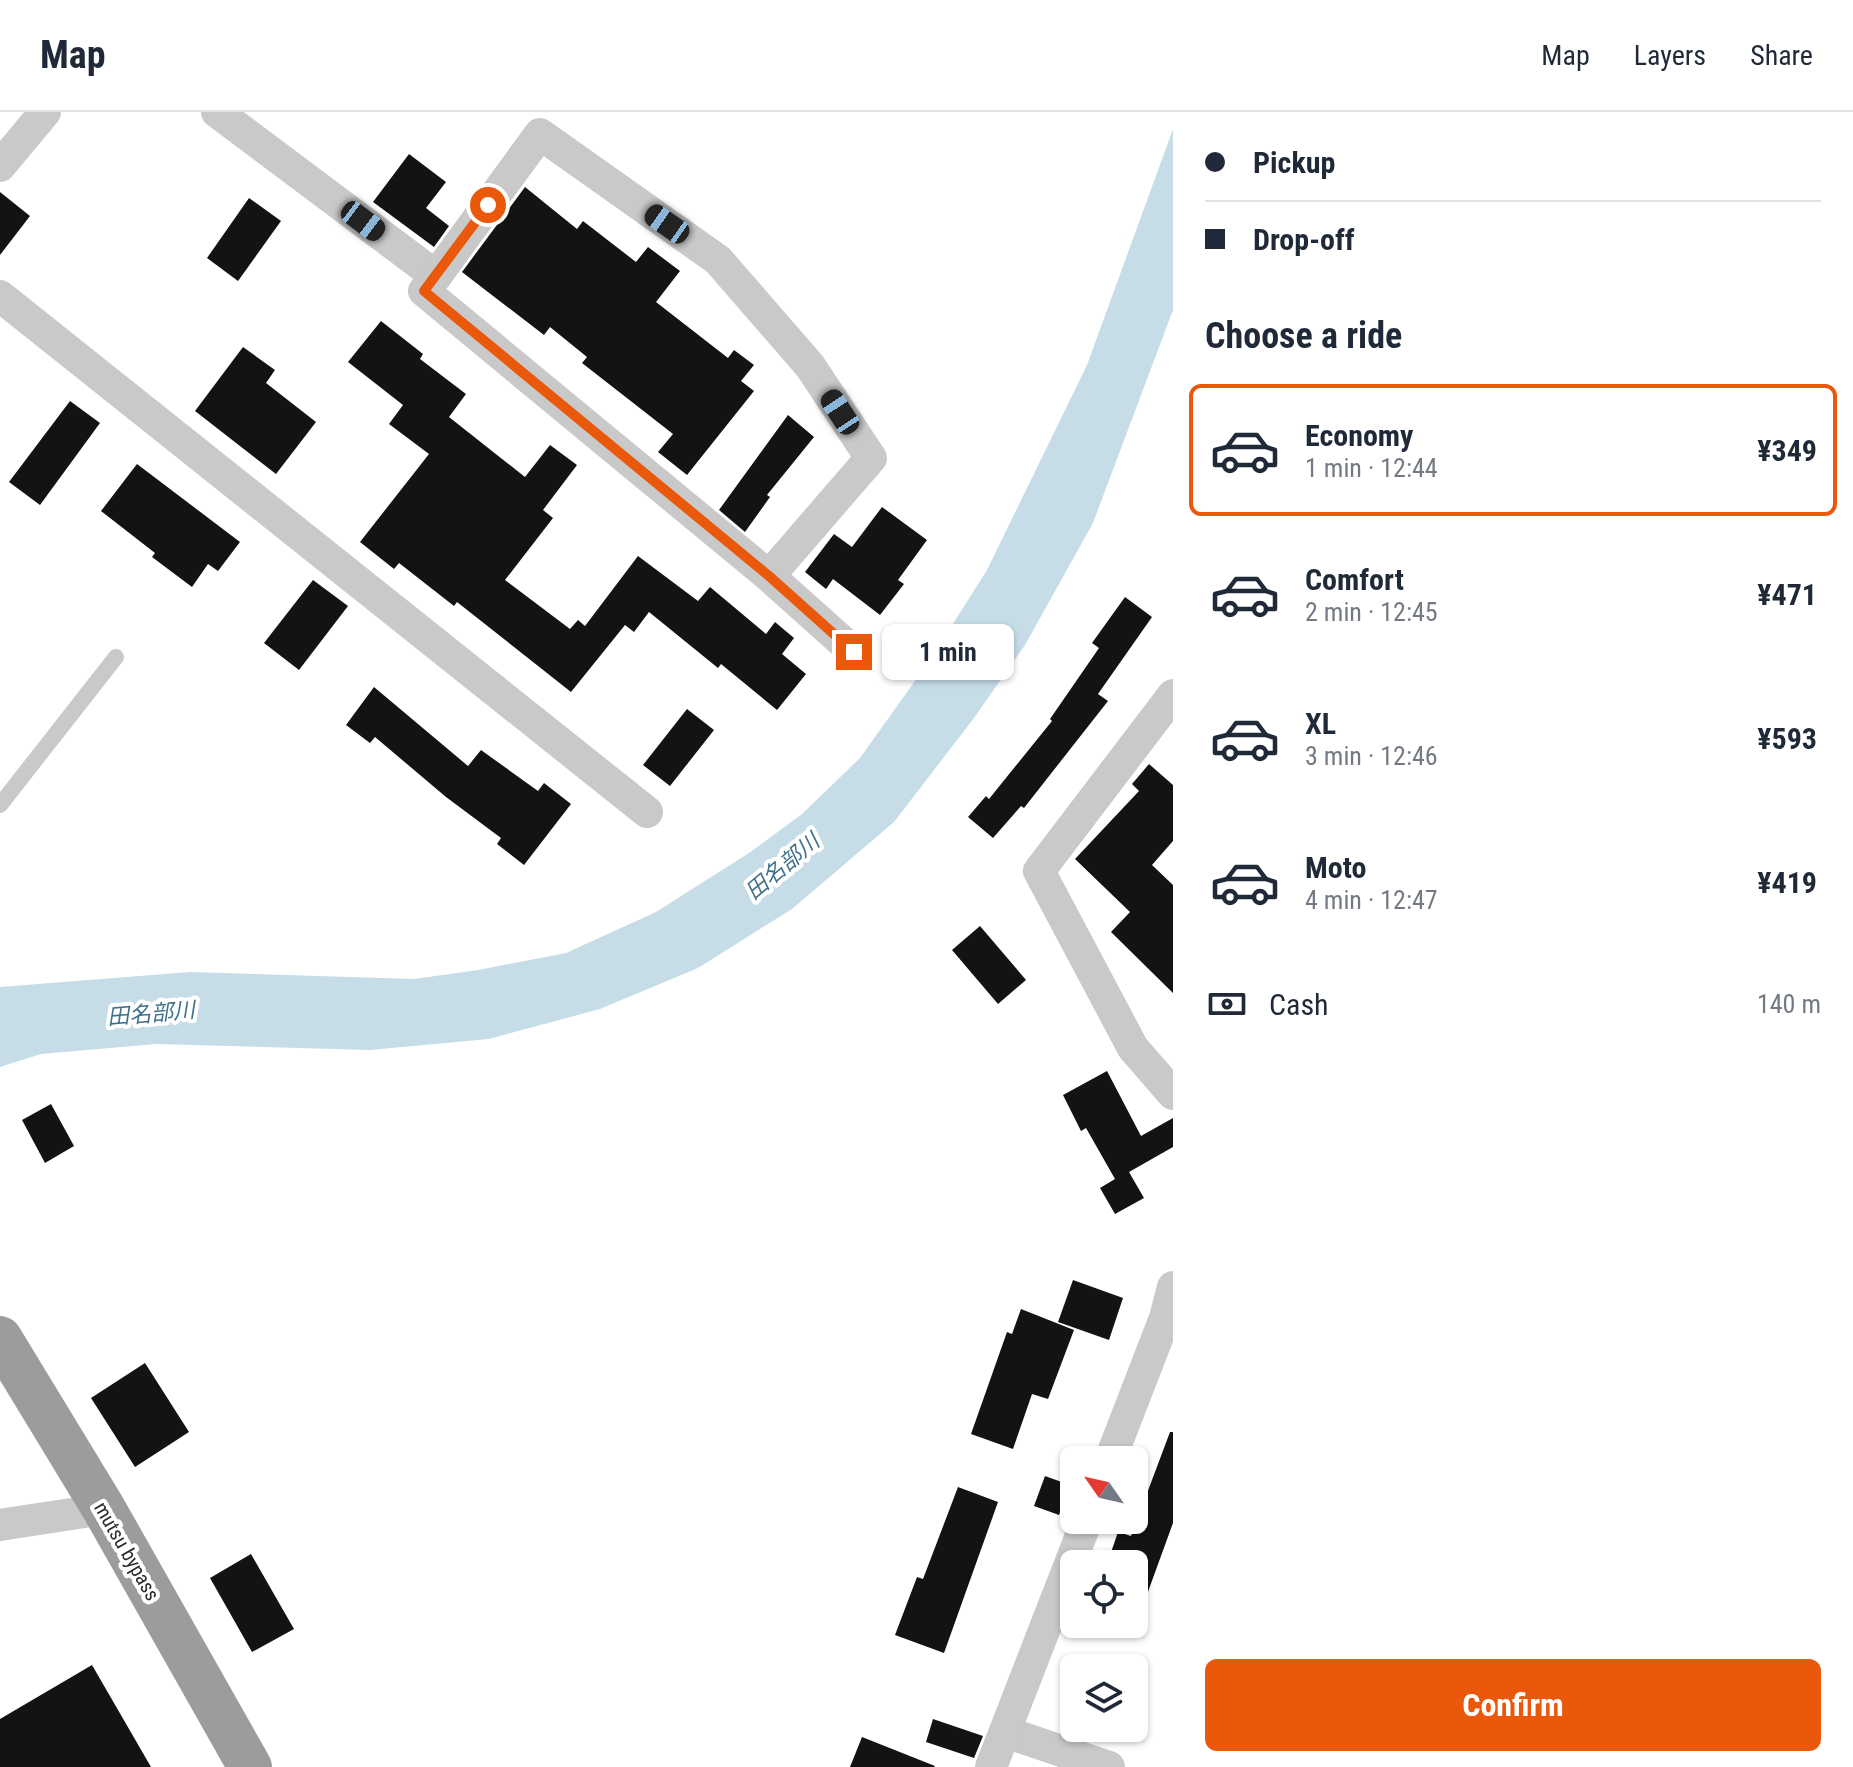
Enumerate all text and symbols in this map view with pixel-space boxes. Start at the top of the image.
text: Map [40,33,106,77]
text: Map [1541,39,1590,72]
text: Layers [1634,39,1706,72]
text: Share [1750,39,1813,72]
text: Pickup [1253,145,1335,180]
route start [470,187,506,223]
car [337,197,389,245]
car [640,200,694,248]
text: Drop-off [1253,222,1355,257]
text: Choose a ride [1205,315,1402,357]
car [817,385,863,439]
icon: car [1209,414,1281,486]
text: Economy [1305,418,1413,453]
text: ¥349 [1757,433,1817,468]
text: 1 min · 12:44 [1305,453,1438,483]
icon: car [1209,558,1281,630]
text: Comfort [1305,562,1404,597]
text: ¥471 [1757,577,1817,612]
text: 2 min · 12:45 [1305,597,1438,627]
callout: 1 min [882,624,1014,680]
route end [836,634,872,670]
text: 1 min [919,637,977,667]
icon: car [1209,702,1281,774]
text: XL [1305,706,1336,741]
text: ¥593 [1757,721,1817,756]
text: 3 min · 12:46 [1305,741,1438,771]
water label: 田名部川 [741,827,826,904]
icon: car [1209,846,1281,918]
text: Moto [1305,850,1366,885]
text: ¥419 [1757,865,1817,900]
text: 4 min · 12:47 [1305,885,1438,915]
icon: cash [1205,982,1249,1026]
text: Cash [1269,987,1329,1022]
text: 140 m [1757,989,1821,1019]
water label: 田名部川 [106,997,198,1030]
north arrow [1060,1446,1148,1534]
map controls [1060,1446,1148,1742]
street label: mutsu bypass [89,1497,165,1605]
button: locate [1060,1550,1148,1638]
button: layers [1060,1654,1148,1742]
button: Confirm [1205,1659,1821,1751]

